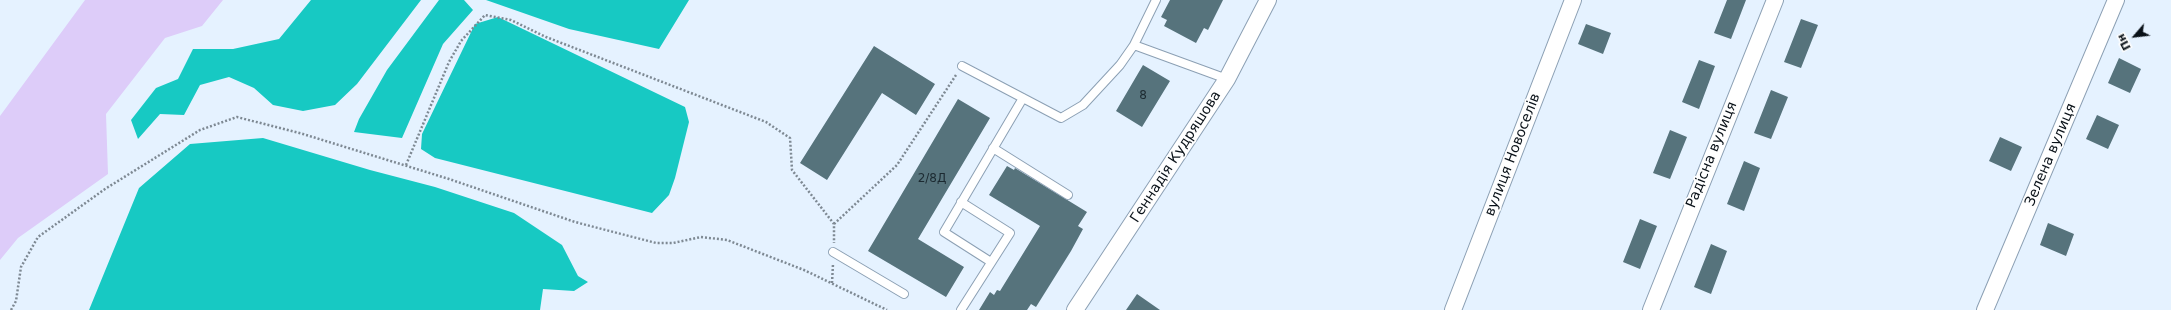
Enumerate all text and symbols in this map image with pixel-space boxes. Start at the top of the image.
north arrow [2115,16,2155,56]
text: Пн [2114,31,2134,52]
street label: Геннадія Кудряшова [1127,88,1225,226]
house number: 8 [1139,89,1147,103]
street label: вулиця Новоселів [1482,91,1544,219]
street label: Радісна вулиця [1683,99,1741,211]
street label: Зелена вулиця [2022,101,2080,209]
house number: 2/8Д [918,172,946,186]

